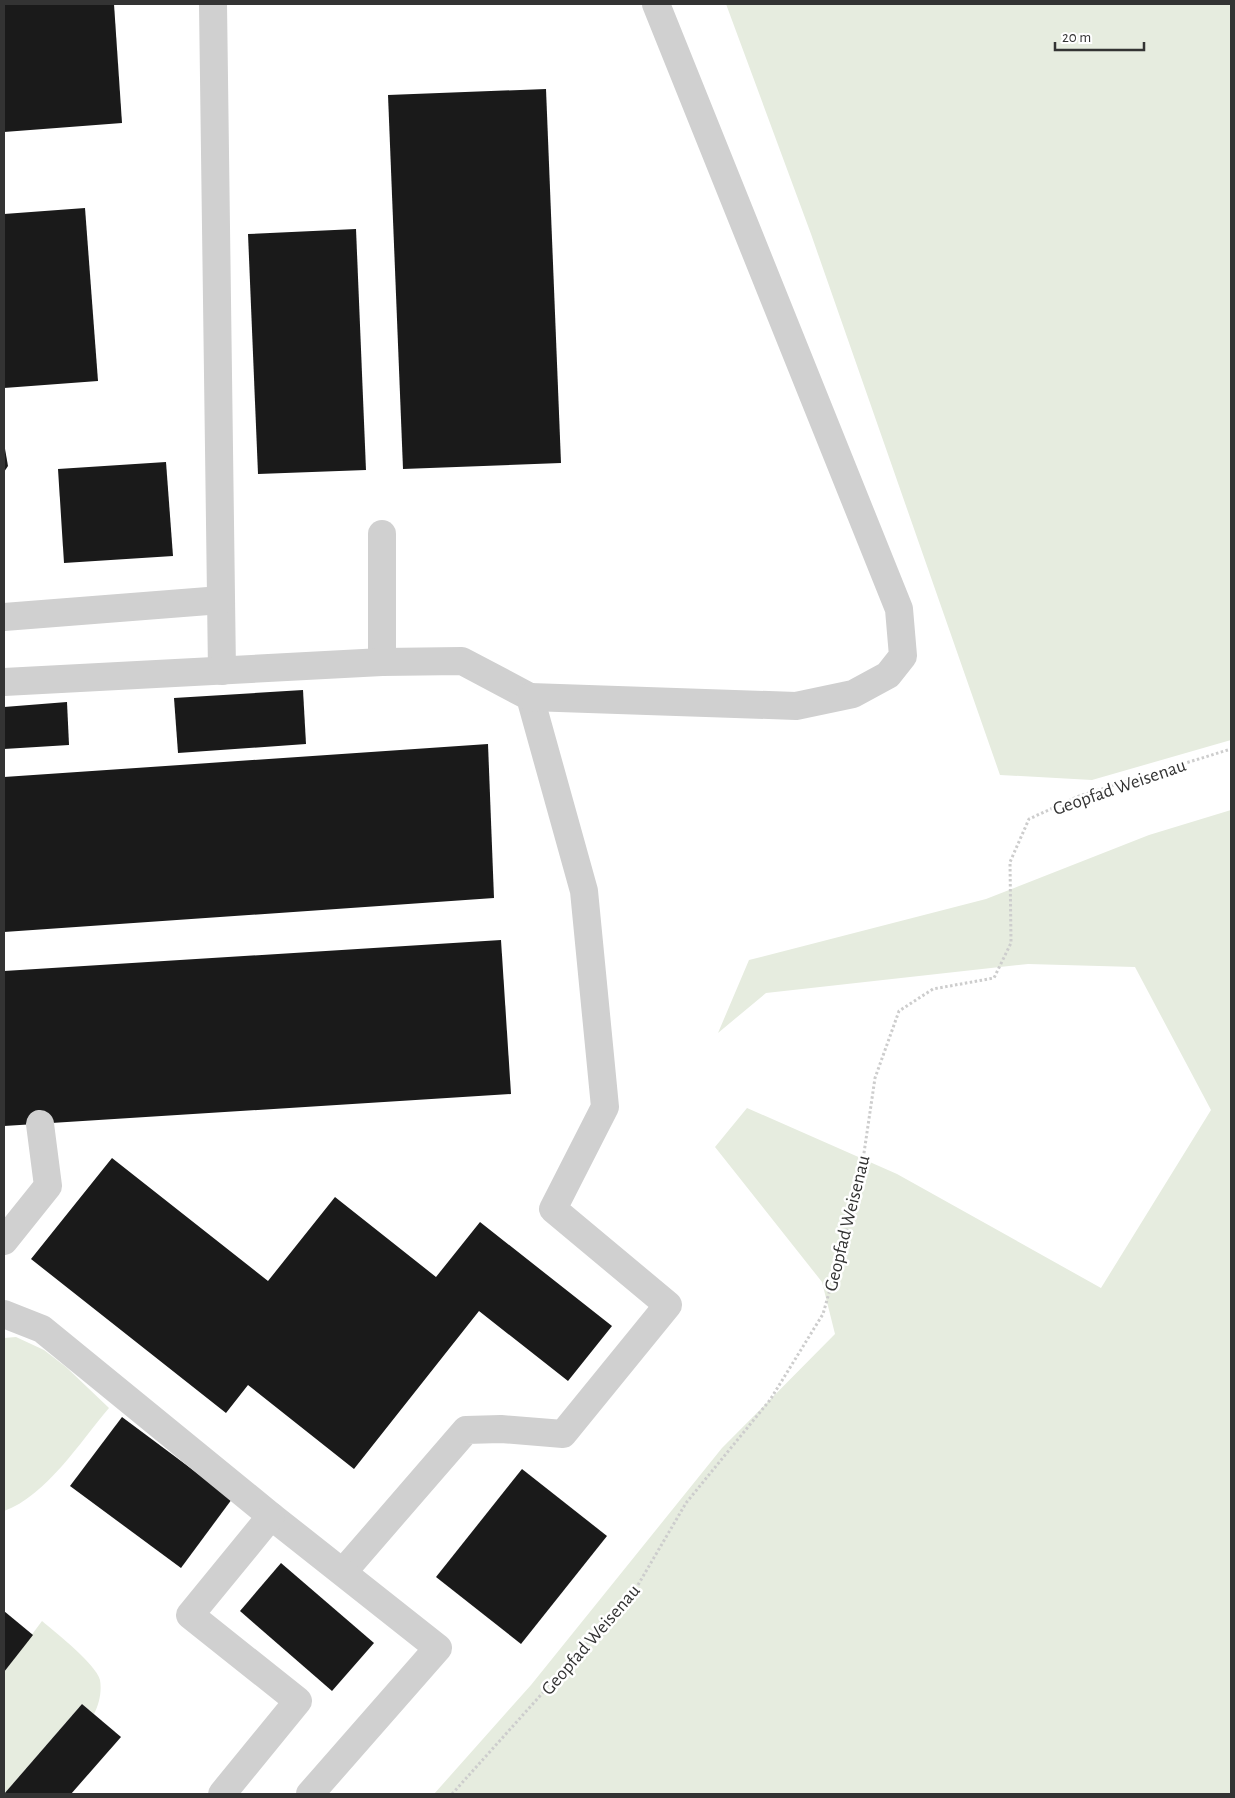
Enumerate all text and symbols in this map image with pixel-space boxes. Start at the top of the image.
scale bar [1055,20,1144,52]
text: 20 m [1062,30,1091,45]
street label: Geopfad Weisenau [1051,756,1189,819]
street label: Geopfad Weisenau [821,1153,874,1293]
street label: Geopfad Weisenau [538,1581,644,1699]

